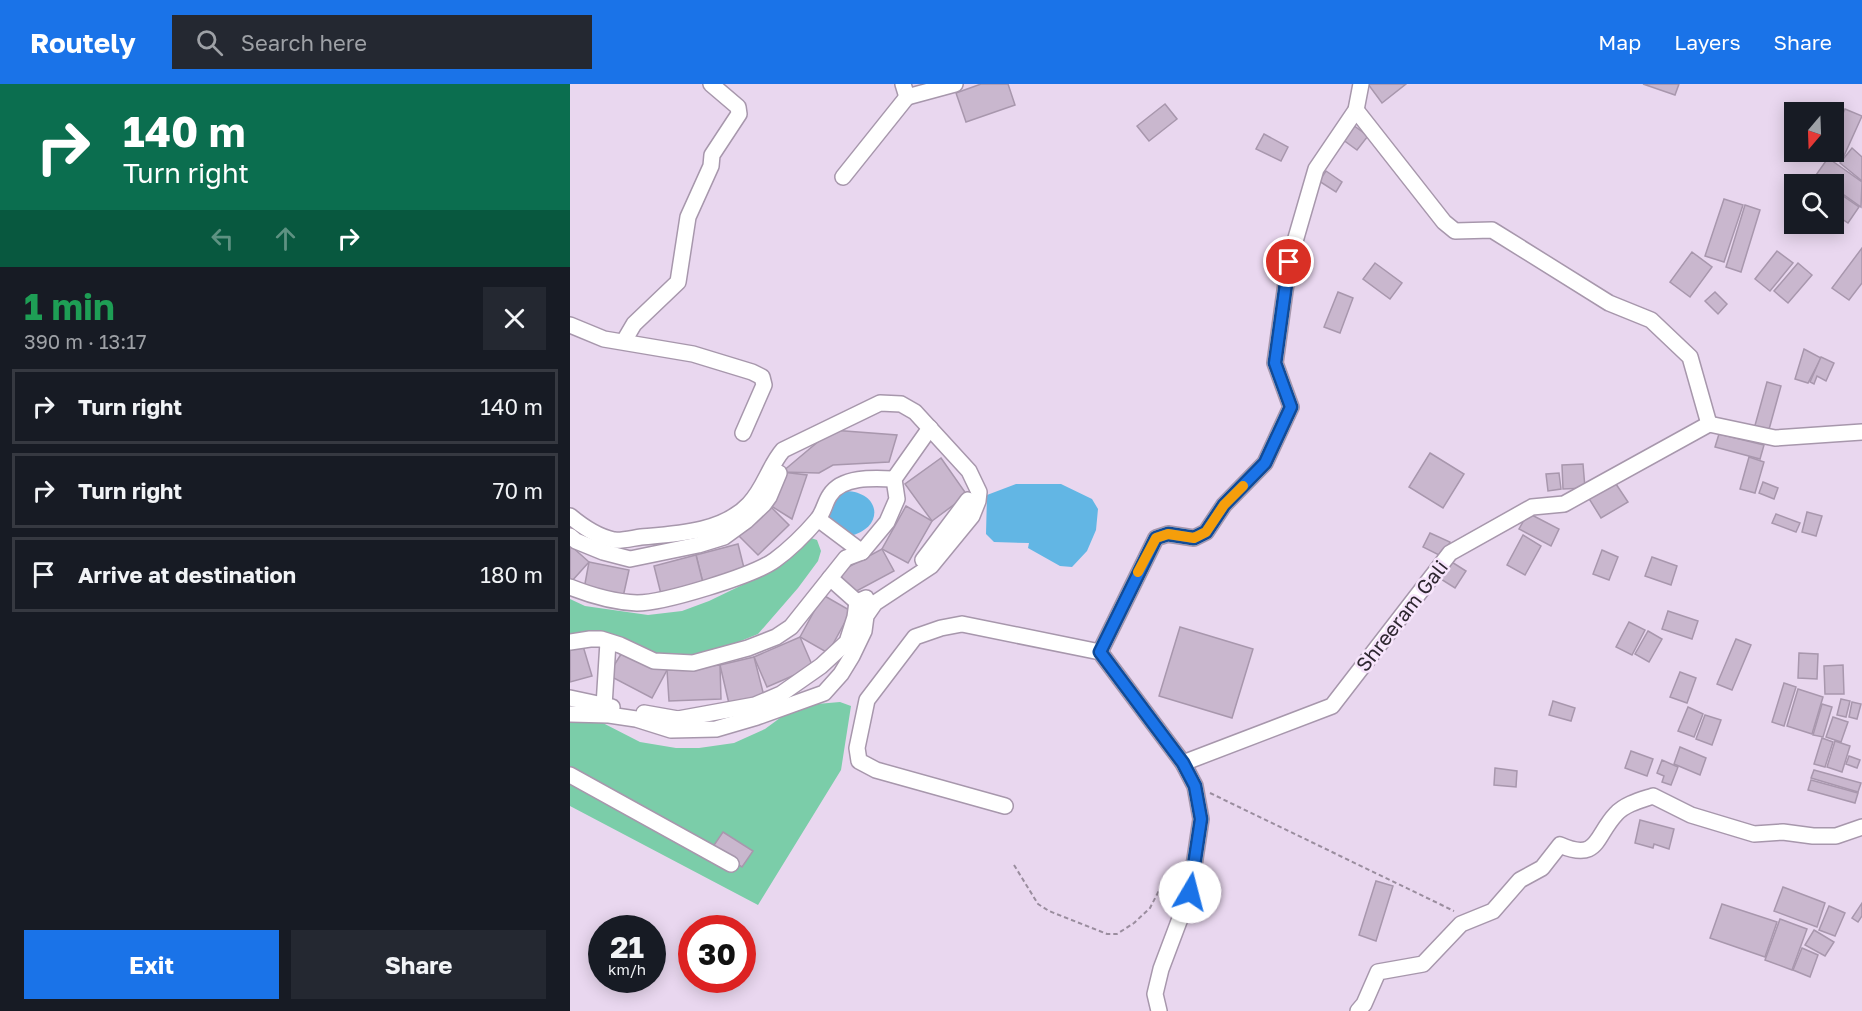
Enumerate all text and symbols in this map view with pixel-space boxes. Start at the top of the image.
search box [172,15,592,69]
text: Routely [30,26,136,59]
icon: search [193,26,226,59]
text: Search here [241,29,367,56]
text: Map [1598,29,1641,55]
text: Layers [1674,29,1741,55]
text: Share [1774,29,1832,55]
north arrow [1784,102,1844,162]
map controls [1784,102,1844,234]
text: 140 m [123,106,245,156]
icon: right [24,108,102,186]
text: Turn right [123,157,249,189]
button: search [1784,174,1844,234]
icon: left [206,222,239,255]
icon: ahead [269,222,302,255]
icon: right [332,222,365,255]
pin [1263,236,1314,287]
icon: arrive [1272,245,1305,278]
text: 1 min [24,285,115,328]
button: close [483,287,546,350]
text: 390 m · 13:17 [24,329,147,353]
icon: right [27,390,60,423]
text: Turn right [78,393,182,420]
text: 140 m [480,393,543,420]
icon: right [27,474,60,507]
text: Turn right [78,477,182,504]
text: 70 m [493,477,543,504]
street label: Shreeram Gali [1350,555,1452,676]
icon: arrive [27,558,60,591]
text: Arrive at destination [78,561,296,588]
text: 180 m [480,561,543,588]
position arrow [1158,860,1222,924]
speed limit sign: 30 [678,915,756,993]
text: 21 [610,929,644,965]
button: Exit [24,930,279,999]
button: Share [291,930,546,999]
text: km/h [608,960,646,978]

